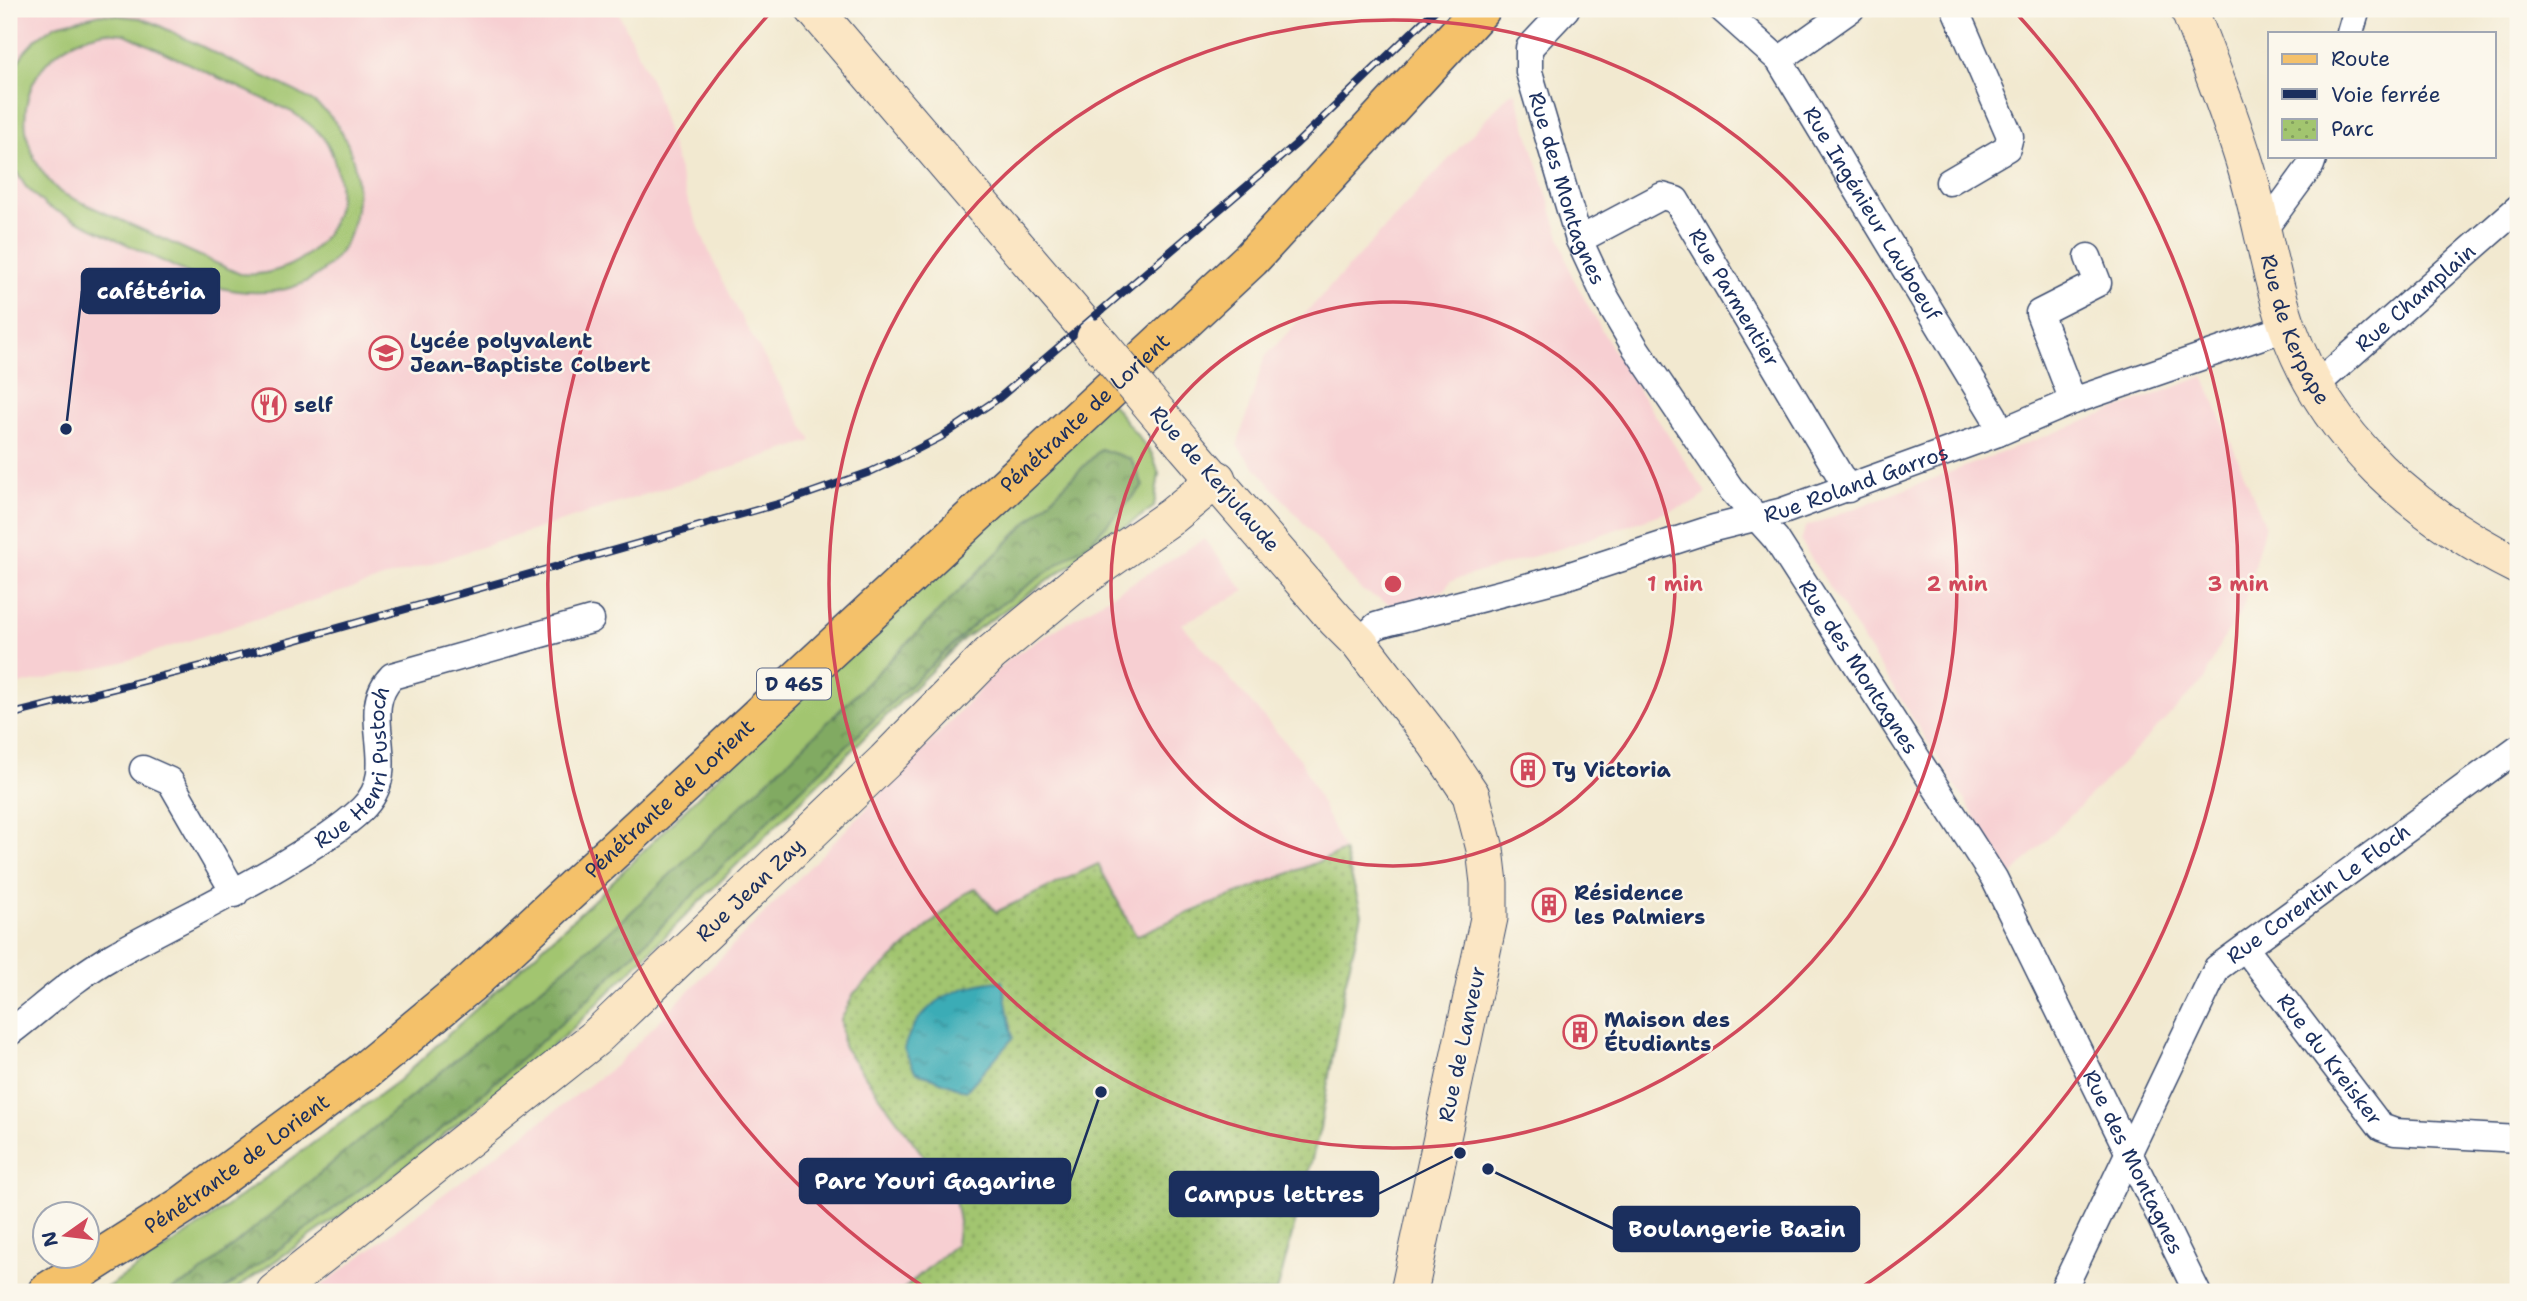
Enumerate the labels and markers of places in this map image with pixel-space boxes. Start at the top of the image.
callout: cafétéria [82,269,219,313]
place label: Lycée polyvalent Jean-Baptiste Colbert [410,327,651,379]
school or university icon: Lycée polyvalent Jean-Baptiste Colbert [367,334,405,372]
restaurant icon: self [250,386,288,424]
place label: self [294,391,333,419]
centre of rings [1381,572,1405,596]
building icon: Ty Victoria [1509,751,1547,789]
place label: Ty Victoria [1552,756,1672,784]
place label: Résidence les Palmiers [1574,879,1705,931]
building icon: Résidence les Palmiers [1530,886,1568,924]
place label: Maison des Étudiants [1604,1006,1730,1058]
building icon: Maison des Étudiants [1561,1013,1599,1051]
callout: Parc Youri Gagarine [800,1159,1070,1203]
callout: Campus lettres [1170,1172,1378,1216]
callout: Boulangerie Bazin [1614,1207,1859,1251]

